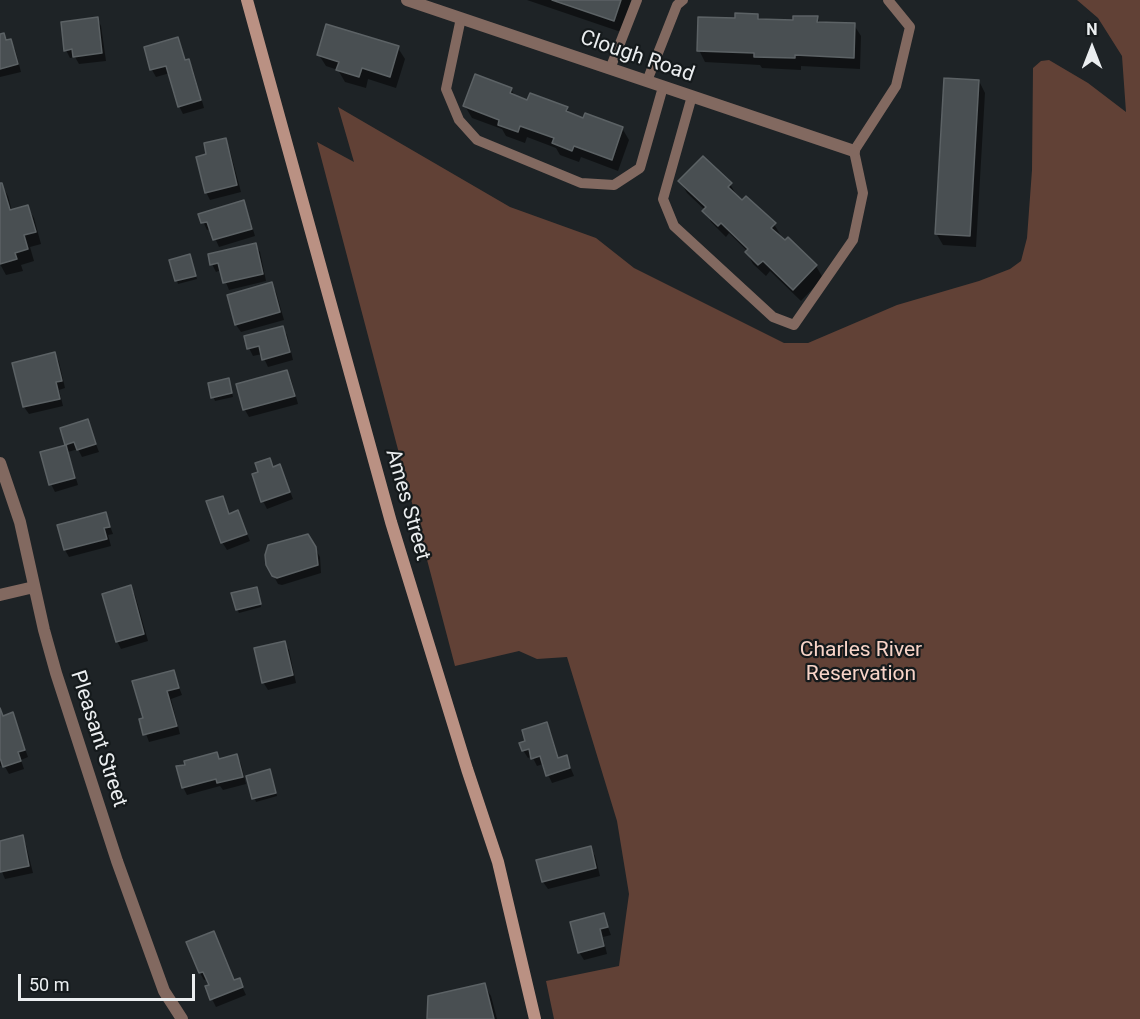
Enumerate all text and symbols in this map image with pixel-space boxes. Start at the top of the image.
north arrow [1062,18,1122,78]
text: N [1086,20,1098,39]
street label: Clough Road [577,26,697,88]
street label: Ames Street [379,446,435,564]
park label: Charles River Reservation [800,638,922,688]
street label: Pleasant Street [64,667,132,811]
scale bar [21,962,198,1000]
text: 50 m [29,974,69,995]

